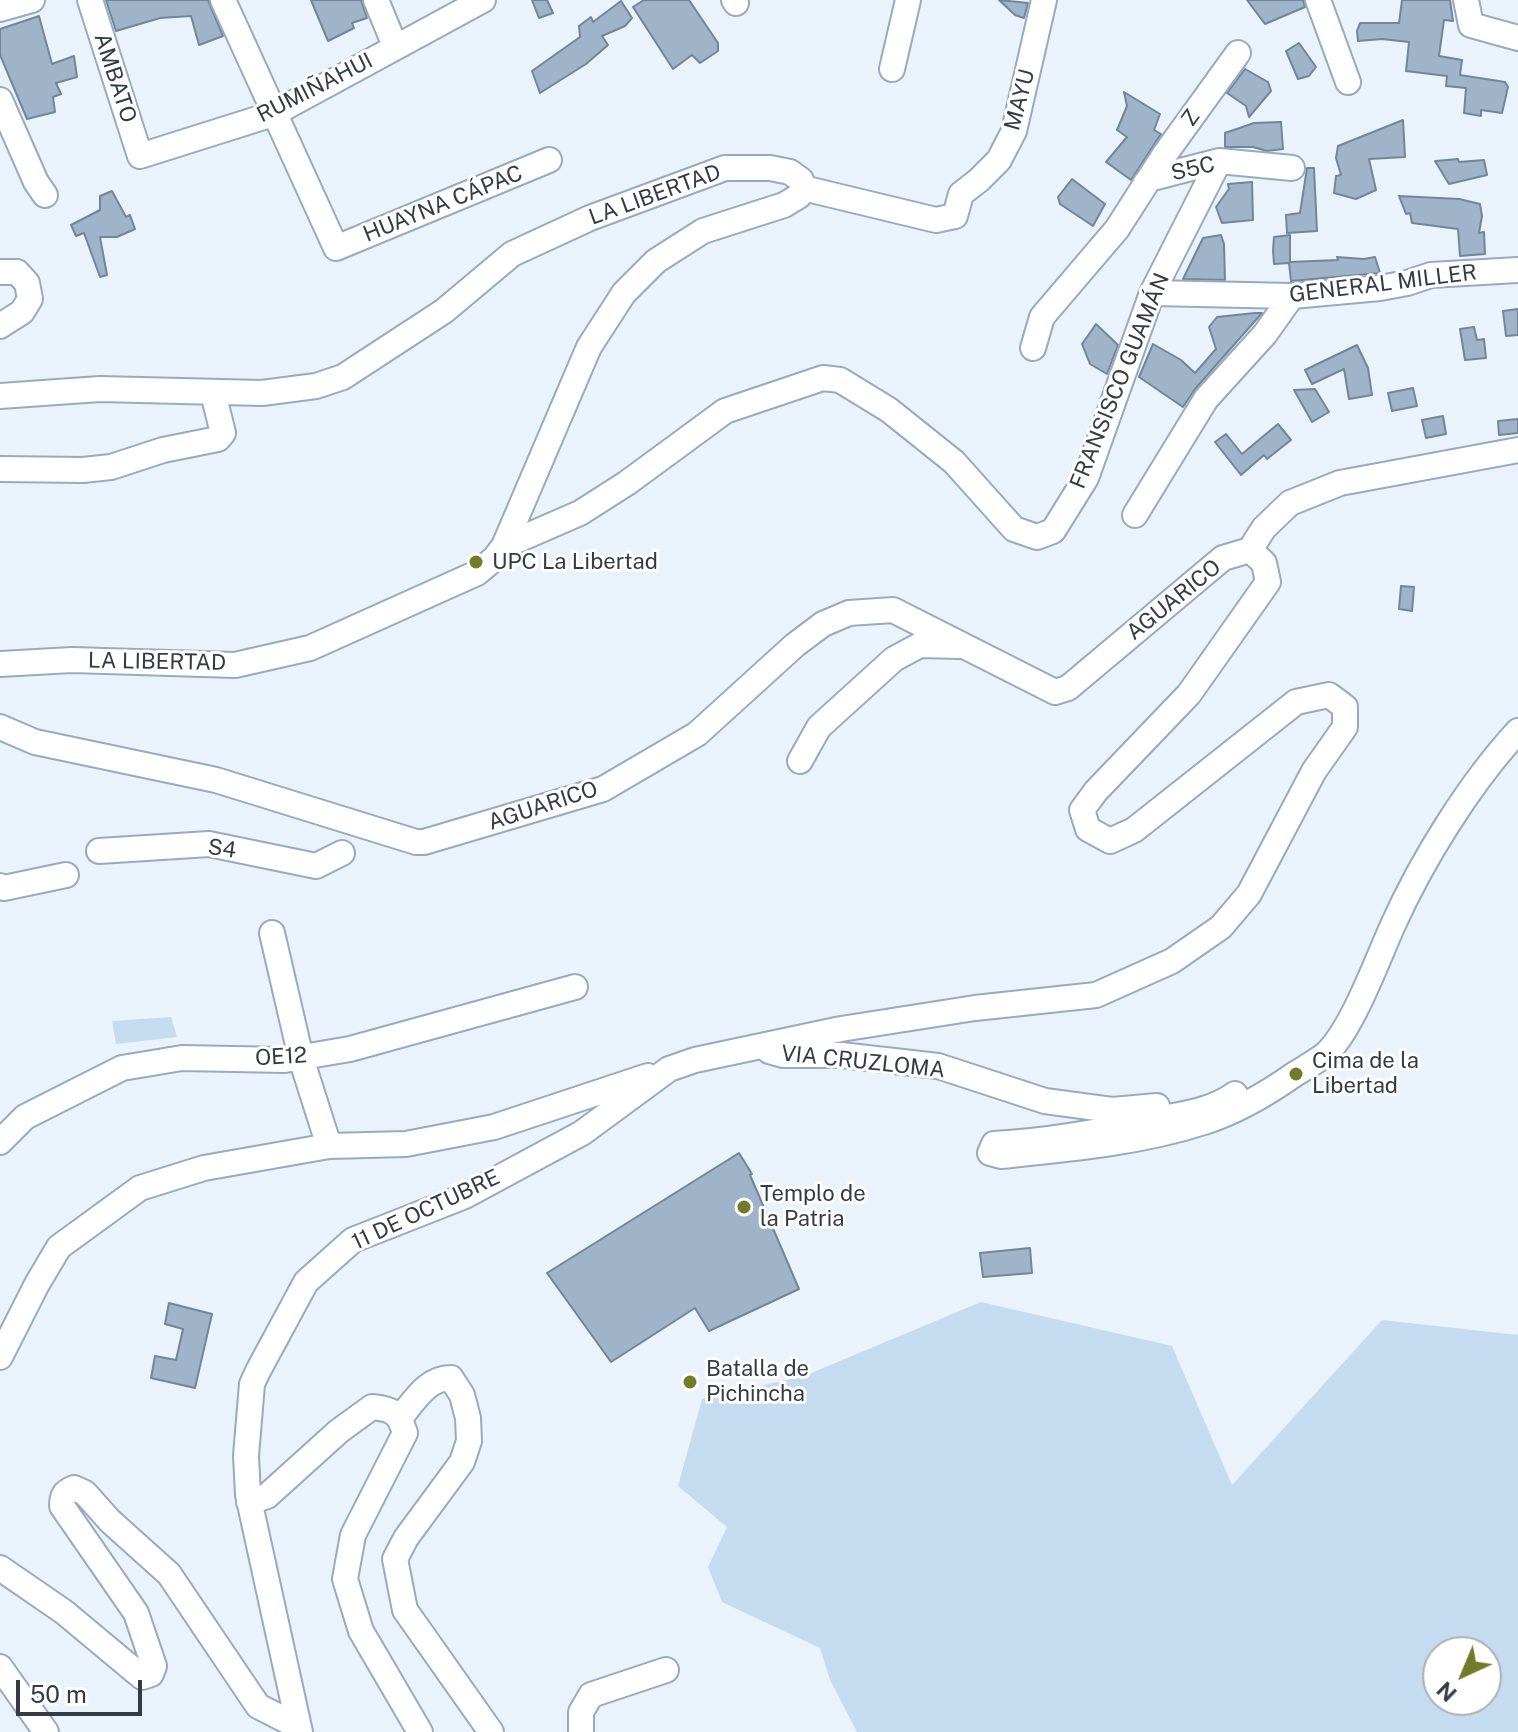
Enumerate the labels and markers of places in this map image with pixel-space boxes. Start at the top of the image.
place label: UPC La Libertad [492,549,658,575]
marker: UPC La Libertad [467,553,485,571]
place label: Cima de la Libertad [1312,1048,1419,1100]
marker: Cima de la Libertad [1287,1065,1305,1083]
place label: Templo de la Patria [760,1181,866,1232]
marker: Templo de la Patria [735,1198,753,1216]
place label: Batalla de Pichincha [706,1356,809,1408]
marker: Batalla de Pichincha [681,1373,699,1391]

